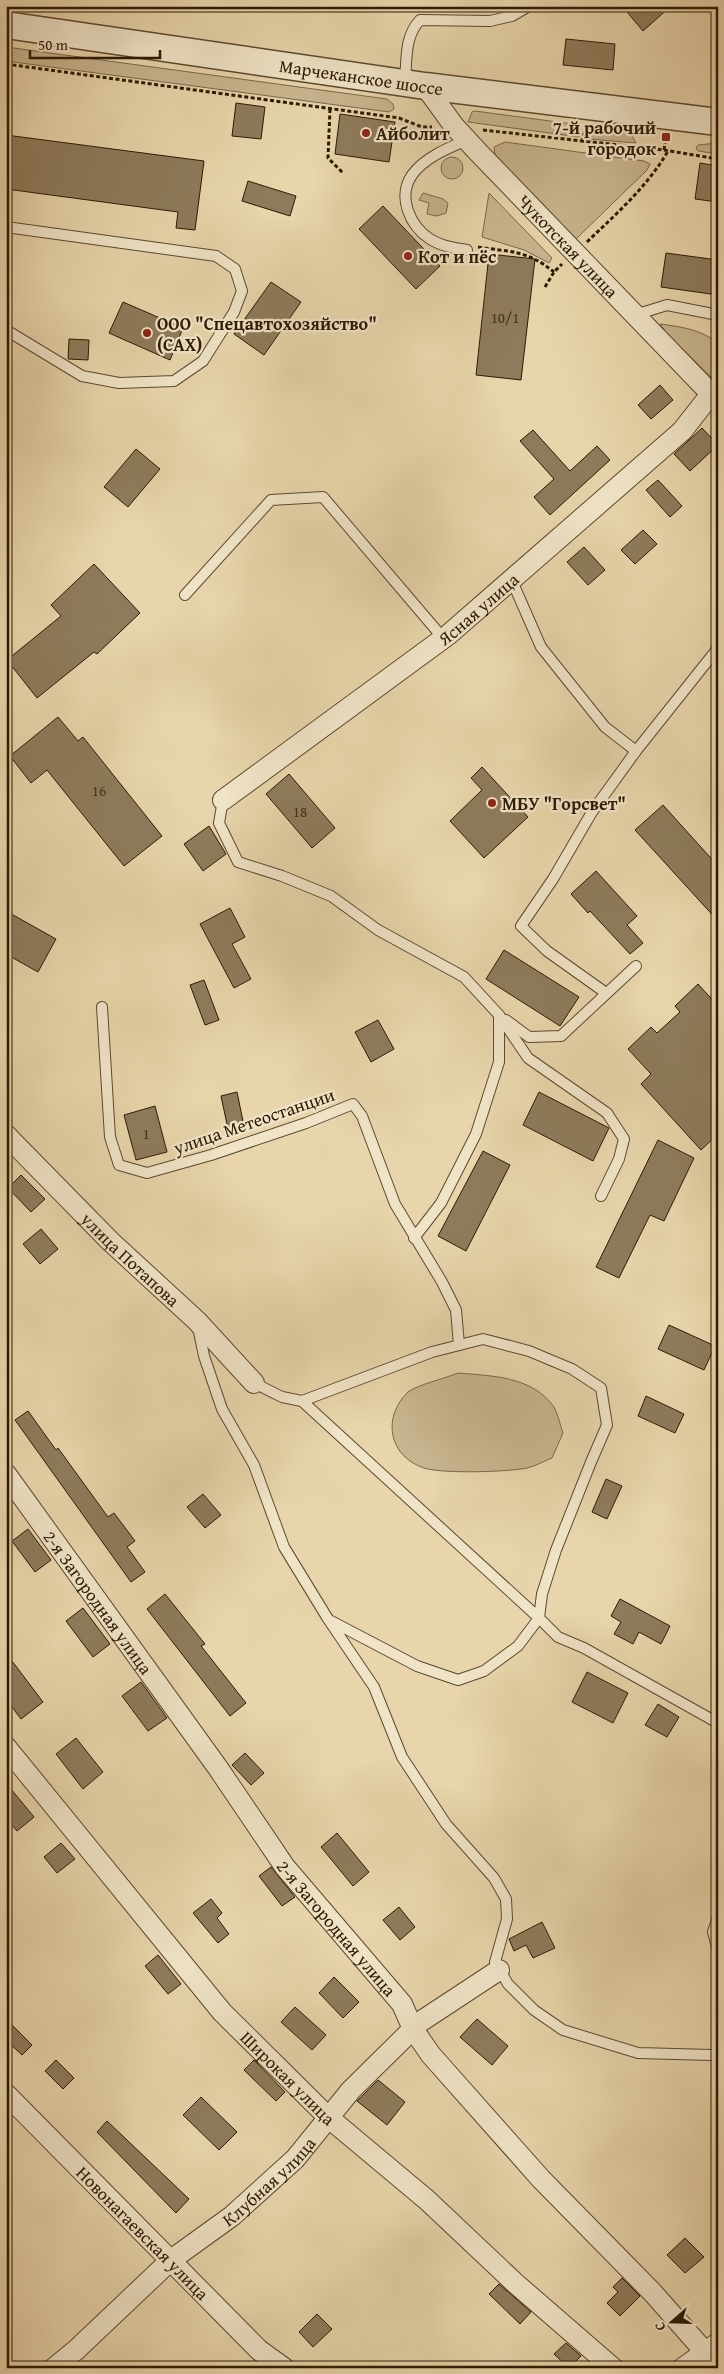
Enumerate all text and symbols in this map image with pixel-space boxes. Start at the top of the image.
scale bar [30,28,160,60]
text: 50 m [38,34,69,55]
street label: Марчеканское шоссе [278,51,445,102]
place label: 7-й рабочий городок [553,114,657,162]
place label: Айболит [376,120,450,147]
marker: Айболит [360,127,372,139]
marker: 7-й рабочий городок [660,131,672,143]
street label: Чукотская улица [512,188,625,304]
place label: Кот и пёс [418,243,496,270]
marker: Кот и пёс [402,250,414,262]
house number: 10/1 [491,307,519,328]
place label: ООО "Спецавтохозяйство" (САХ) [157,310,377,358]
marker: ООО "Спецавтохозяйство" (САХ) [141,327,153,339]
street label: Ясная улица [431,566,525,652]
house number: 16 [92,780,106,801]
place label: МБУ "Горсвет" [502,790,626,817]
marker: МБУ "Горсвет" [486,797,498,809]
house number: 18 [293,801,307,822]
street label: улица Метеостанции [169,1081,338,1162]
house number: 1 [142,1123,150,1144]
street label: улица Потапова [74,1205,187,1313]
street label: 2-я Загородная улица [37,1524,160,1680]
street label: 2-я Загородная улица [270,1854,403,2002]
street label: Широкая улица [234,2024,342,2132]
street label: Клубная улица [216,2130,322,2233]
street label: Новонагаевская улица [70,2159,216,2306]
north arrow [646,2296,696,2346]
text: С [649,2319,671,2334]

